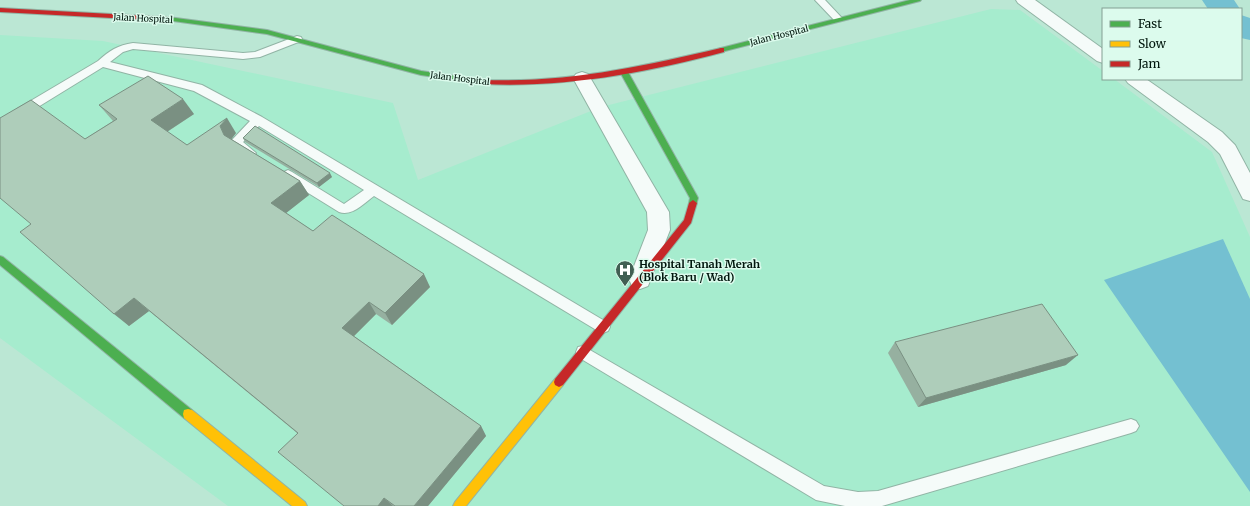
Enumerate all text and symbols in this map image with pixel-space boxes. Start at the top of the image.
legend [1102,8,1242,80]
street label: Jalan Hospital [112,11,173,25]
text: Fast [1138,16,1162,31]
street label: Jalan Hospital [748,22,810,48]
text: Slow [1138,36,1167,51]
text: Jam [1137,56,1161,71]
street label: Jalan Hospital [429,69,491,87]
place label: Hospital Tanah Merah (Blok Baru / Wad) [639,257,761,284]
hospital icon: Hospital Tanah Merah (Blok Baru / Wad) [614,259,636,287]

